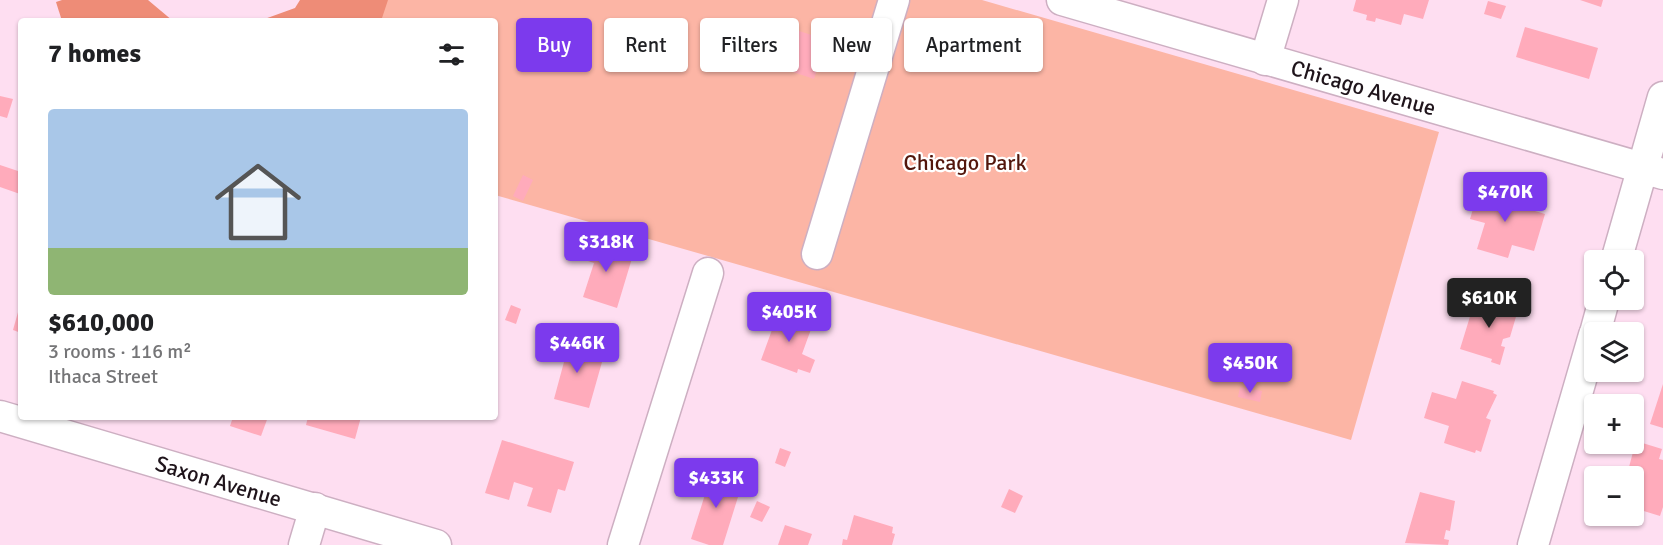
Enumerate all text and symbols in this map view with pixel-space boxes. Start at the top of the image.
chip: Buy [516,18,592,72]
chip: Rent [604,18,688,72]
chip: Filters [700,18,799,72]
chip: New [811,18,892,72]
chip: Apartment [904,18,1043,72]
text: 7 homes [48,38,141,70]
icon: filters [435,38,468,71]
street label: Chicago Avenue [1288,54,1439,121]
icon: home [204,148,312,256]
park label: Chicago Park [904,149,1026,176]
pin: $470K [1463,172,1547,223]
text: $470K [1477,179,1533,204]
pin: $318K [564,222,648,273]
text: $318K [578,229,634,254]
map controls [1584,250,1644,526]
button: locate [1584,250,1644,310]
pin: $610K [1447,278,1531,329]
text: $610K [1461,285,1517,310]
pin: $405K [747,292,831,343]
text: $405K [761,299,817,324]
text: $610,000 [48,307,154,339]
button: layers [1584,322,1644,382]
pin: $446K [535,323,619,374]
text: $446K [549,330,605,355]
text: 3 rooms · 116 m² [48,339,192,364]
pin: $450K [1208,343,1292,394]
text: $450K [1222,350,1278,375]
text: Ithaca Street [48,364,158,389]
button: + [1584,394,1644,454]
street label: Saxon Avenue [152,449,285,512]
pin: $433K [674,458,758,509]
text: $433K [688,465,744,490]
button: − [1584,466,1644,526]

